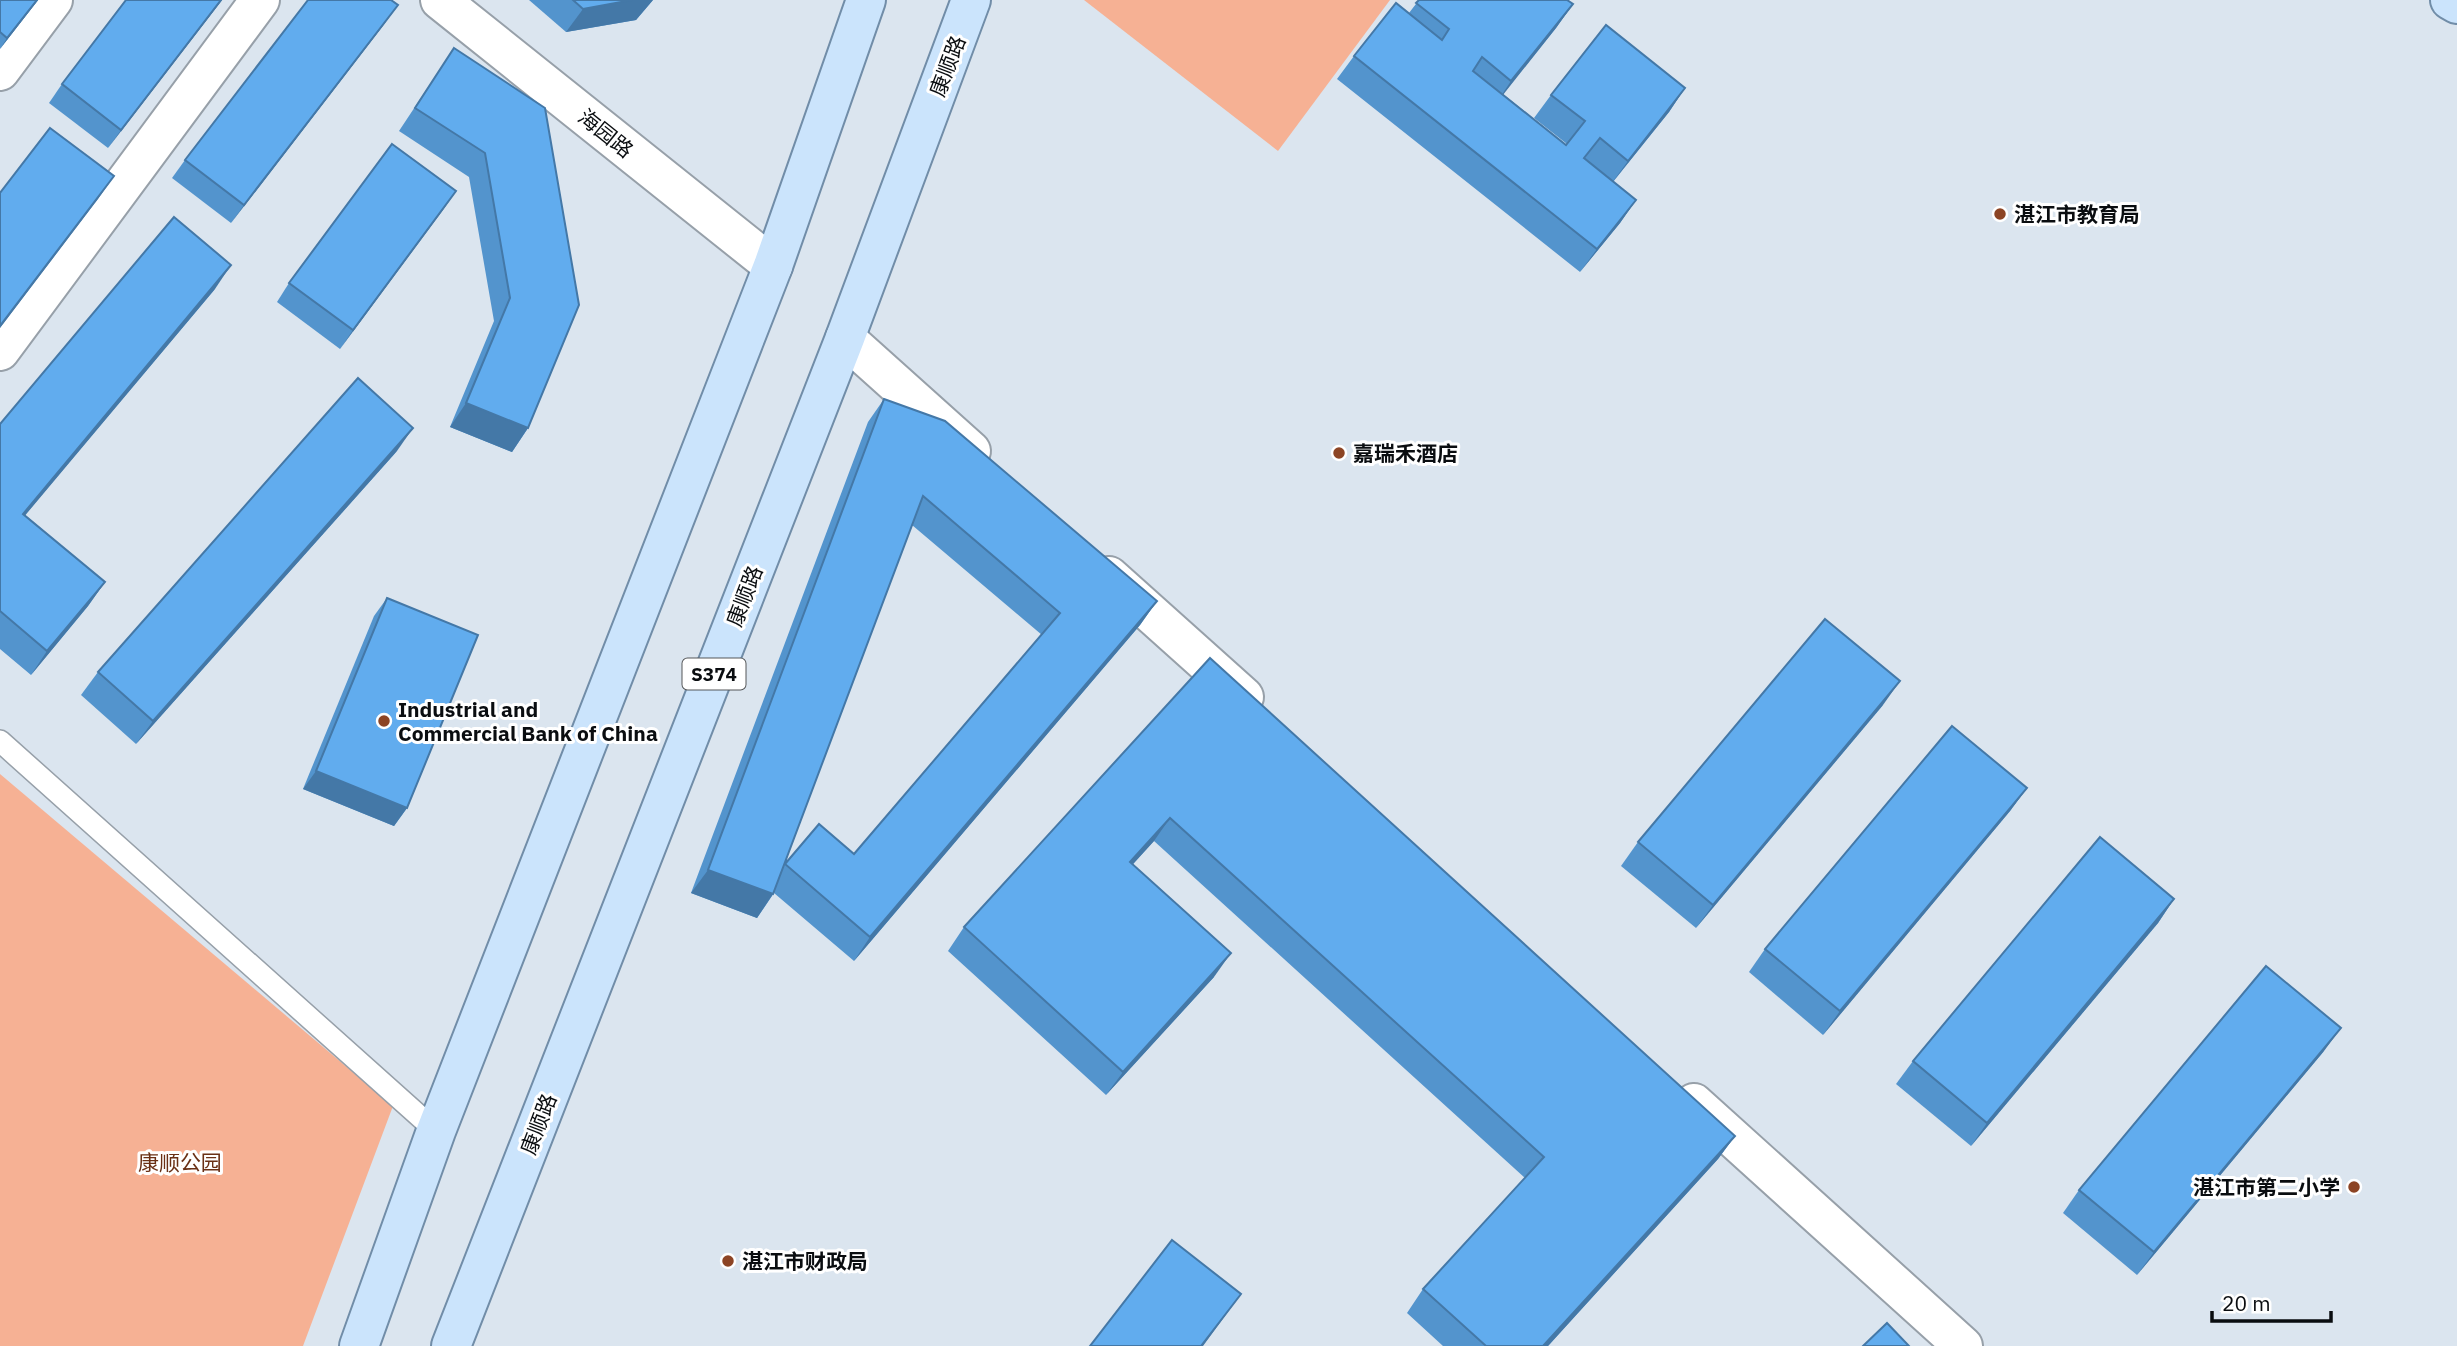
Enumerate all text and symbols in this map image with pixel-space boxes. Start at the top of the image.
street label: 康顺路 [923,32,971,100]
street label: 海园路 [573,102,639,164]
place label: 湛江市教育局 [2014,200,2140,228]
marker: 湛江市教育局 [1992,206,2008,222]
place label: 嘉瑞禾酒店 [1353,439,1458,467]
marker: 嘉瑞禾酒店 [1331,445,1347,461]
street label: 康顺路 [720,562,768,630]
road number: S374 [682,659,746,690]
place label: Industrial and Commercial Bank of China [398,695,658,747]
marker: Industrial and Commercial Bank of China [376,713,392,729]
street label: 康顺路 [514,1090,562,1158]
park label: 康顺公园 [138,1148,222,1176]
place label: 湛江市第二小学 [2193,1173,2340,1201]
marker: 湛江市第二小学 [2346,1179,2362,1195]
place label: 湛江市财政局 [742,1247,868,1275]
marker: 湛江市财政局 [720,1253,736,1269]
scale bar [2212,1280,2331,1324]
text: 20 m [2222,1289,2271,1317]

